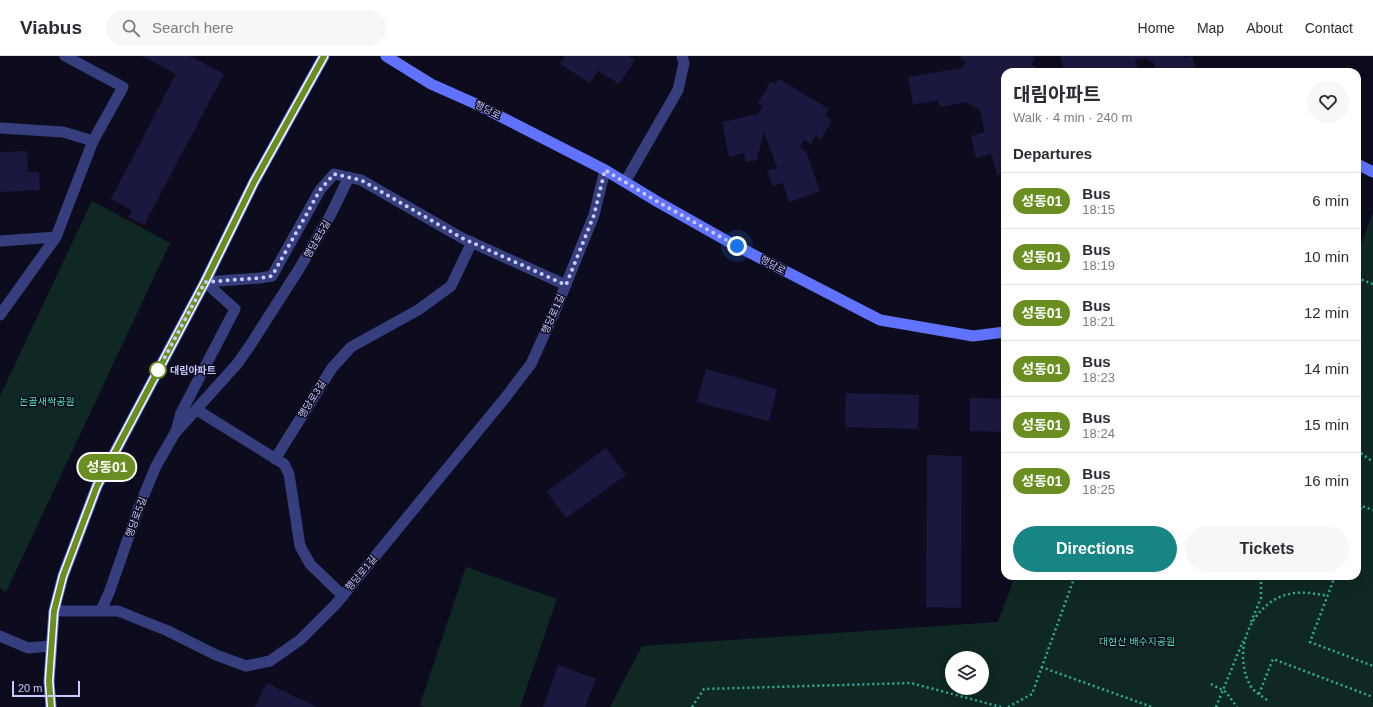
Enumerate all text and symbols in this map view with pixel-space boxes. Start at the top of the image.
search box [106,10,386,46]
text: Viabus [20,17,82,38]
icon: search [120,17,142,39]
text: Search here [152,19,234,36]
text: Home [1138,20,1175,36]
text: Map [1197,20,1224,36]
text: About [1246,20,1283,36]
text: Contact [1305,20,1353,36]
button: heart [1307,81,1349,123]
text: 대림아파트 [1013,84,1100,105]
street label: 행당로 [473,99,503,121]
text: Walk · 4 min · 240 m [1013,110,1132,125]
text: Departures [1013,145,1092,162]
text: Bus [1082,185,1111,202]
text: 6 min [1312,192,1349,209]
text: 성동01 [1021,193,1062,209]
text: 18:15 [1082,202,1115,217]
street label: 행당로5길 [302,218,332,260]
your location [727,236,747,256]
text: Bus [1082,241,1111,258]
text: 10 min [1304,248,1349,265]
text: 성동01 [1021,249,1062,265]
street label: 행당로 [758,254,788,276]
text: 18:19 [1082,258,1115,273]
street label: 행당로1길 [539,292,567,336]
text: Bus [1082,297,1111,314]
text: 12 min [1304,304,1349,321]
text: 성동01 [1021,305,1062,321]
text: 18:21 [1082,314,1115,329]
text: Bus [1082,353,1111,370]
text: 14 min [1304,360,1349,377]
marker: 대림아파트 [149,361,167,379]
text: 성동01 [1021,361,1062,377]
place label: 대림아파트 [170,365,216,376]
text: 18:23 [1082,370,1115,385]
street label: 행당로3길 [296,378,328,420]
park label: 논골새싹공원 [19,396,75,407]
text: Bus [1082,409,1111,426]
text: 15 min [1304,416,1349,433]
text: 성동01 [1021,417,1062,433]
text: 18:24 [1082,426,1115,441]
line badge: 성동01 [79,454,135,480]
text: 성동01 [86,459,128,475]
text: Bus [1082,465,1111,482]
text: 16 min [1304,472,1349,489]
text: 성동01 [1021,473,1062,489]
text: 18:25 [1082,482,1115,497]
street label: 행당로5길 [124,495,148,539]
button: Directions [1013,526,1177,572]
button: Tickets [1185,526,1349,572]
street label: 행당로1길 [343,553,379,593]
park label: 대현산 배수지공원 [1099,636,1175,647]
map controls [945,651,989,695]
button: layers [945,651,989,695]
scale bar [12,679,80,698]
text: 20 m [18,682,42,694]

